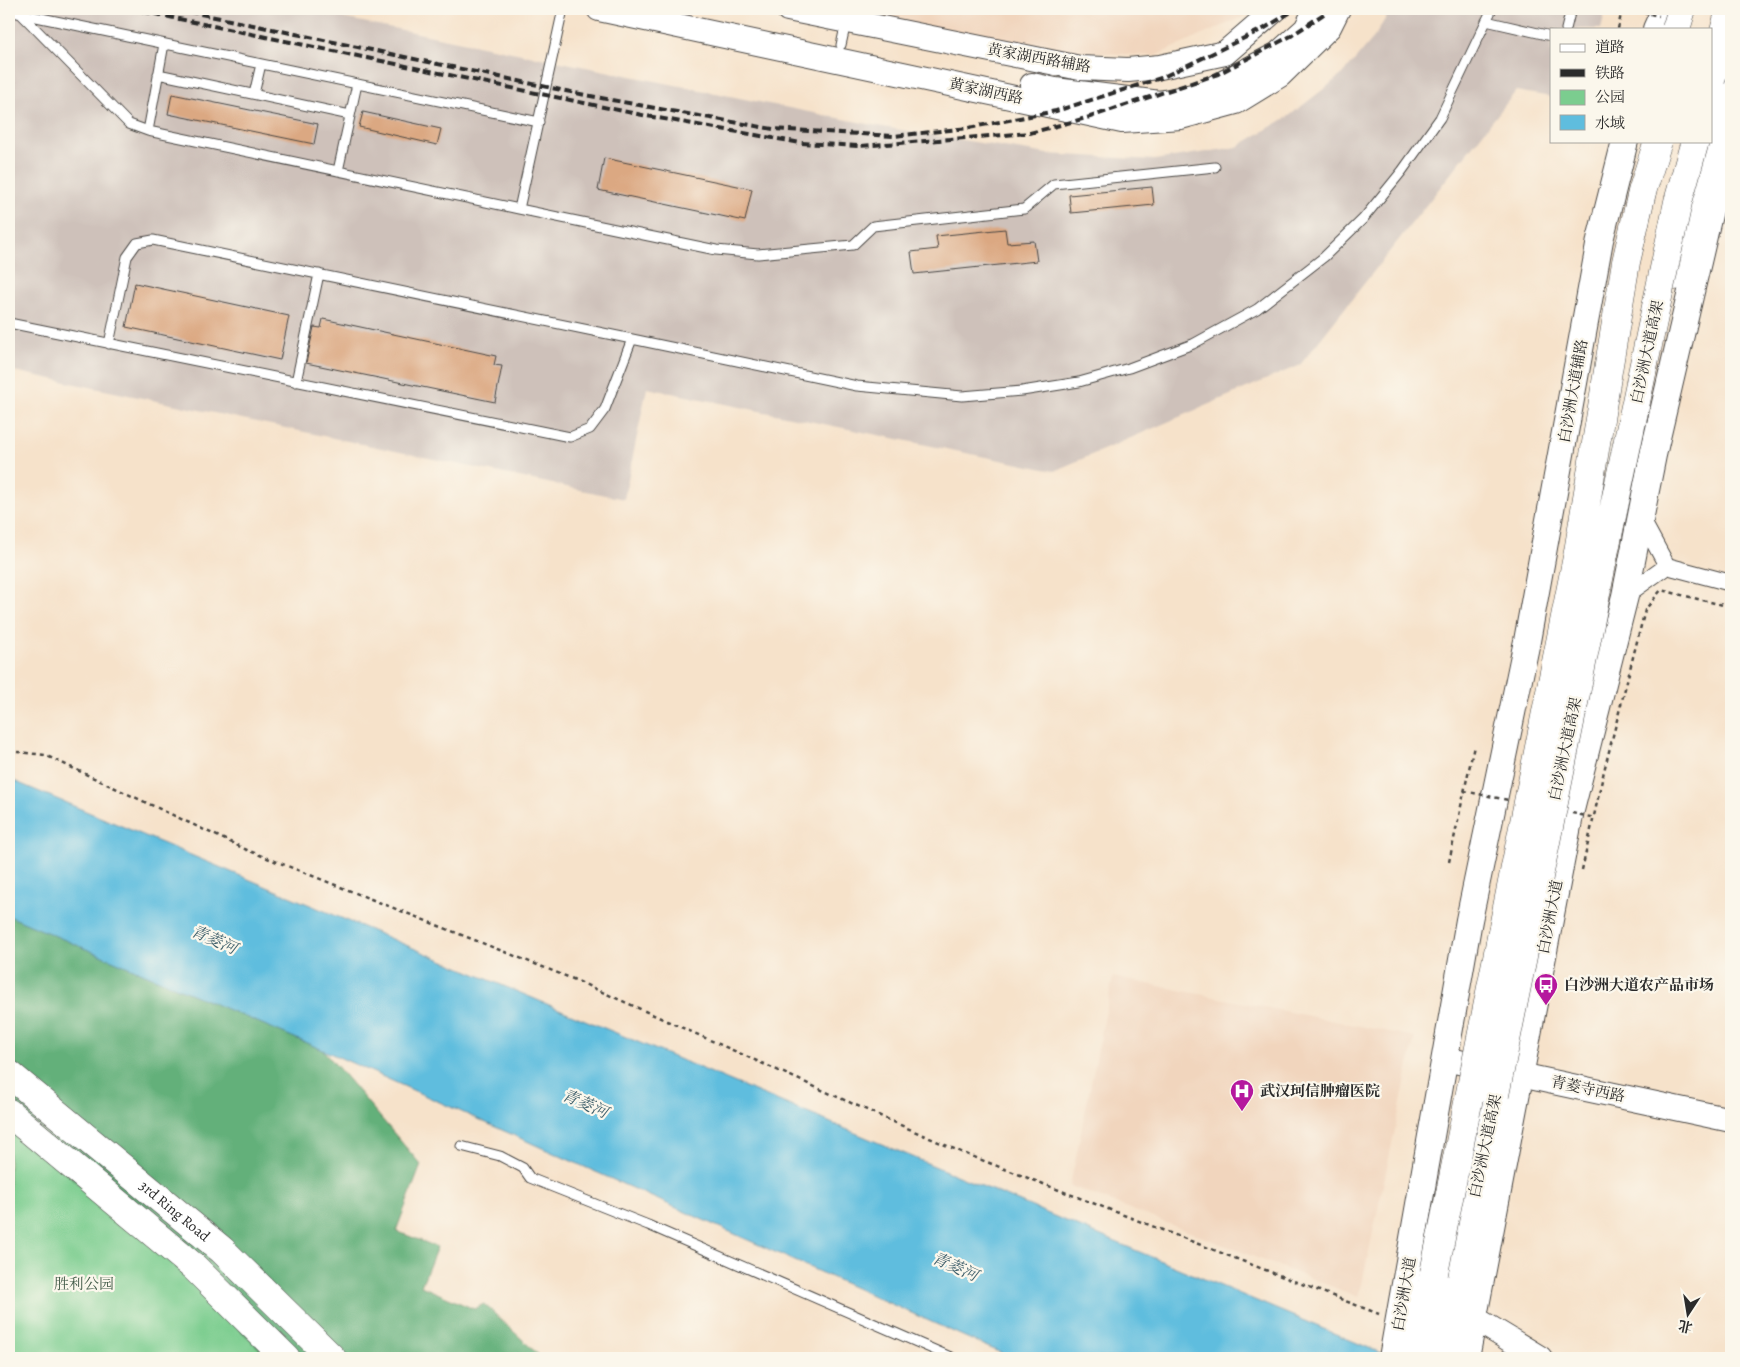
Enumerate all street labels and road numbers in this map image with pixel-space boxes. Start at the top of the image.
street label: 黄家湖西路辅路 [986,39,1092,77]
street label: 黄家湖西路 [947,73,1025,109]
street label: 白沙洲大道高架 [1626,299,1668,405]
street label: 白沙洲大道辅路 [1554,338,1592,444]
street label: 白沙洲大道高架 [1544,696,1586,802]
street label: 白沙洲大道 [1533,878,1567,956]
street label: 青菱寺西路 [1549,1071,1627,1107]
street label: 白沙洲大道高架 [1464,1093,1506,1199]
street label: 3rd Ring Road [135,1176,215,1247]
street label: 白沙洲大道 [1388,1255,1420,1333]

